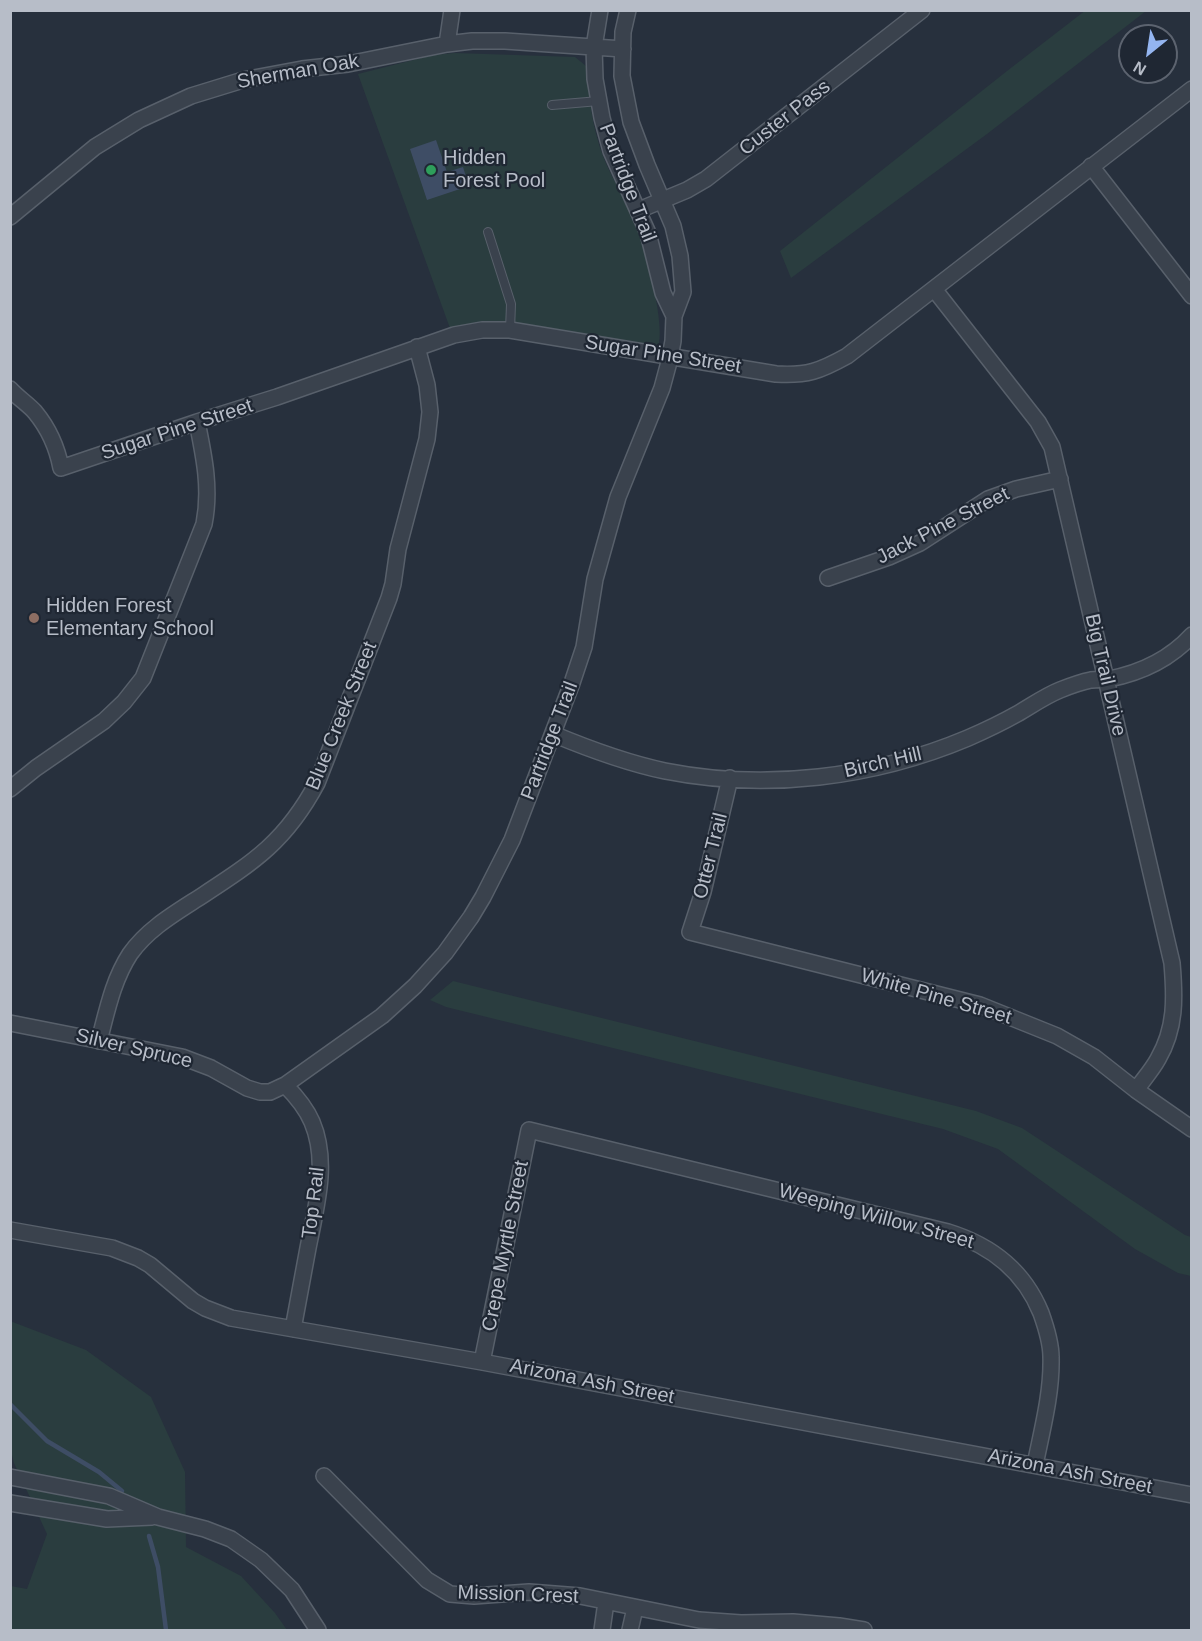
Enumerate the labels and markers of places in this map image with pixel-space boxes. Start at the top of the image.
place label: Hidden Forest Pool [443,146,545,193]
marker: Hidden Forest Pool [424,163,438,177]
place label: Hidden Forest Elementary School [46,594,214,641]
marker: Hidden Forest Elementary School [27,611,41,625]

